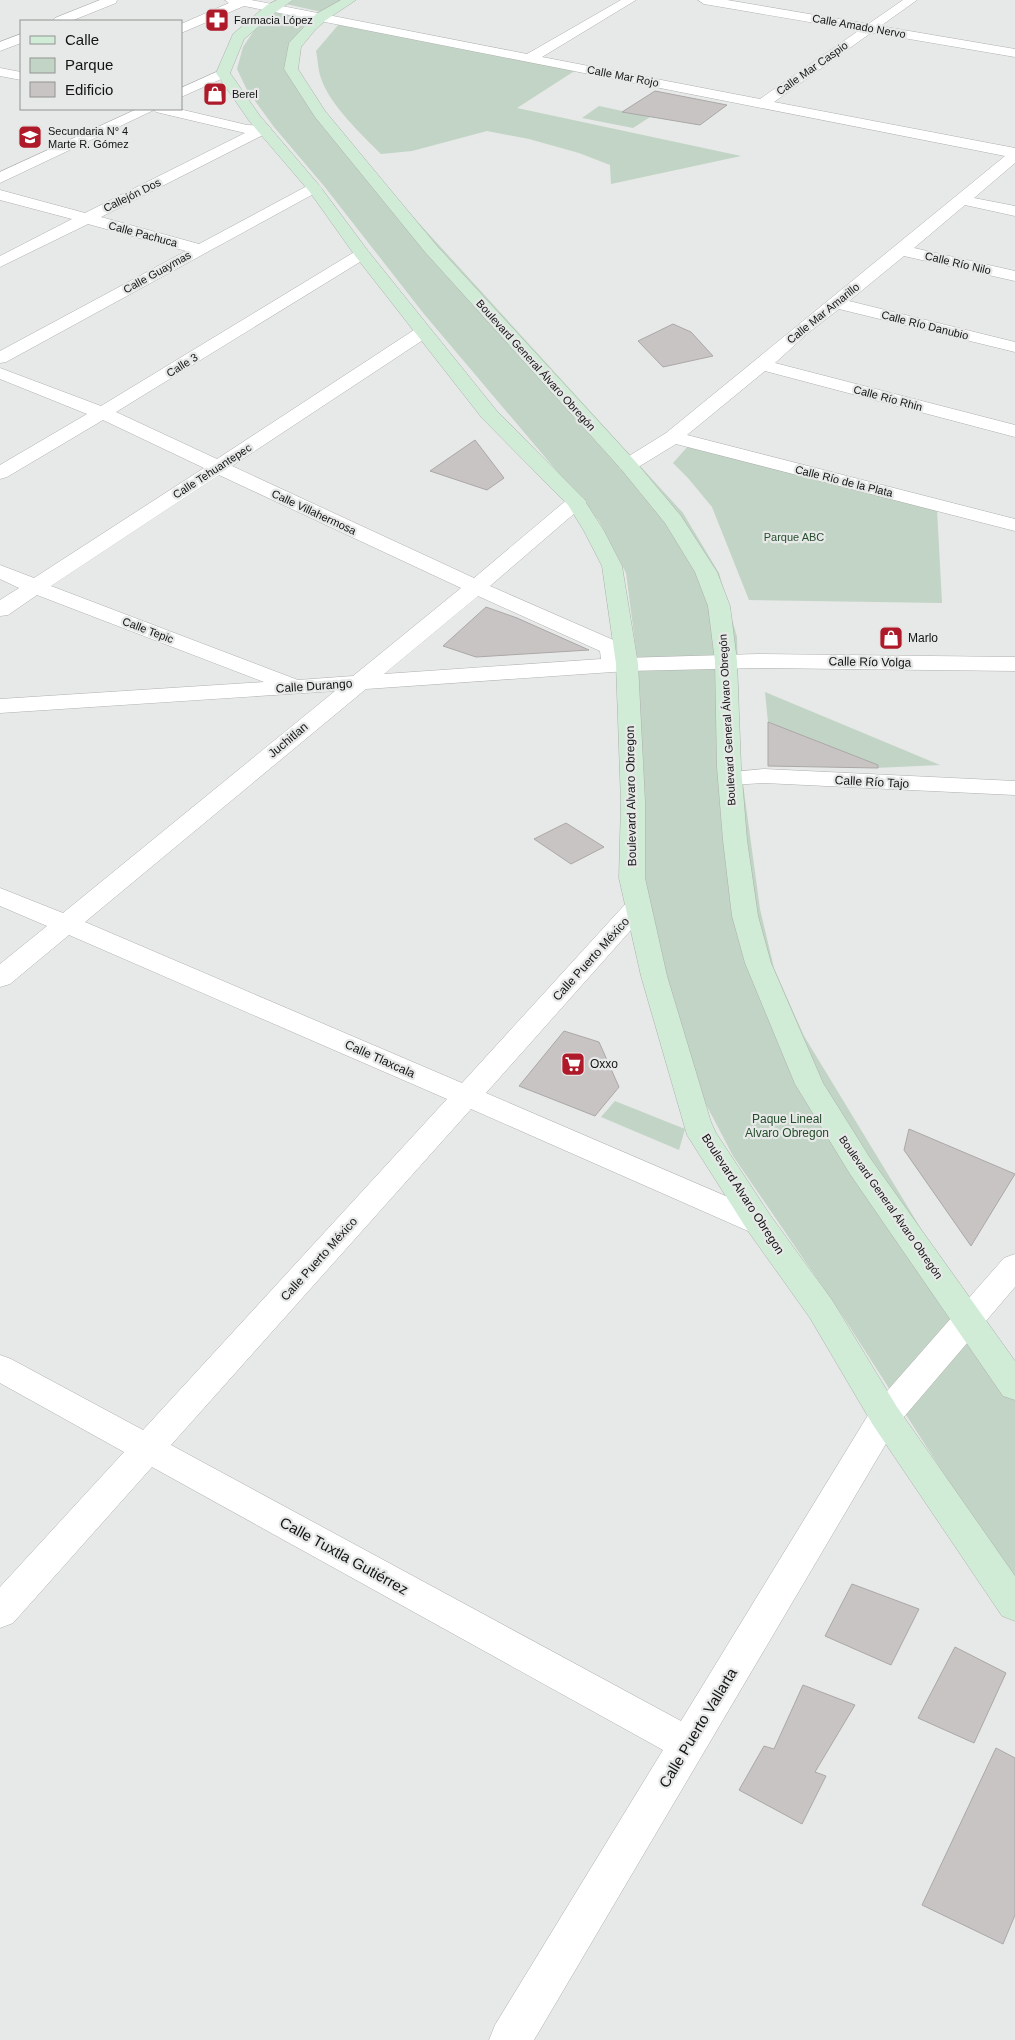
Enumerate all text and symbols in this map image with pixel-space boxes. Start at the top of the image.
pharmacy icon: Farmacia López [204,7,230,33]
street label: Calle Amado Nervo [811,12,907,40]
place label: Farmacia López [234,14,313,26]
legend [20,20,182,110]
text: Calle [65,31,99,48]
street label: Calle Mar Caspio [774,39,850,97]
text: Parque [65,56,113,73]
street label: Calle Mar Rojo [586,63,660,89]
text: Edificio [65,81,113,98]
shop icon: Berel [202,81,228,107]
place label: Berel [232,88,258,100]
school or university icon: Secundaria N° 4 Marte R. Gómez [17,124,43,150]
place label: Secundaria N° 4 Marte R. Gómez [48,125,129,150]
street label: Callejón Dos [101,176,163,214]
street label: Calle Pachuca [107,219,180,249]
street label: Calle Guaymas [121,248,193,295]
street label: Calle Río Nilo [924,250,992,276]
street label: Calle Mar Amarillo [785,280,861,346]
street label: Boulevard General Álvaro Obregón [474,297,598,433]
street label: Calle Río Danubio [880,308,970,342]
street label: Calle 3 [164,351,200,379]
street label: Calle Río Rhin [852,383,924,413]
street label: Calle Tehuantepec [171,441,254,501]
street label: Calle Río de la Plata [794,463,895,499]
street label: Calle Villahermosa [270,487,359,537]
park label: Parque ABC [764,531,824,543]
street label: Calle Tepic [121,615,176,645]
shop icon: Marlo [878,625,904,651]
place label: Marlo [908,631,938,645]
street label: Boulevard General Álvaro Obregón [717,634,737,806]
street label: Calle Río Volga [829,654,912,670]
street label: Calle Durango [275,676,353,696]
street label: Juchitlan [265,719,311,761]
street label: Boulevard Alvaro Obregon [623,726,639,866]
street label: Calle Río Tajo [834,773,910,791]
street label: Calle Puerto México [550,914,632,1004]
street label: Calle Tlaxcala [343,1037,417,1081]
supermarket icon: Oxxo [560,1051,586,1077]
place label: Oxxo [590,1057,618,1071]
park label: Paque Lineal Alvaro Obregon [745,1112,829,1140]
street label: Boulevard Alvaro Obregon [699,1131,787,1257]
street label: Boulevard General Álvaro Obregón [837,1133,945,1281]
street label: Calle Puerto México [278,1214,360,1304]
street label: Calle Tuxtla Gutiérrez [277,1513,411,1598]
street label: Calle Puerto Vallarta [655,1664,740,1791]

